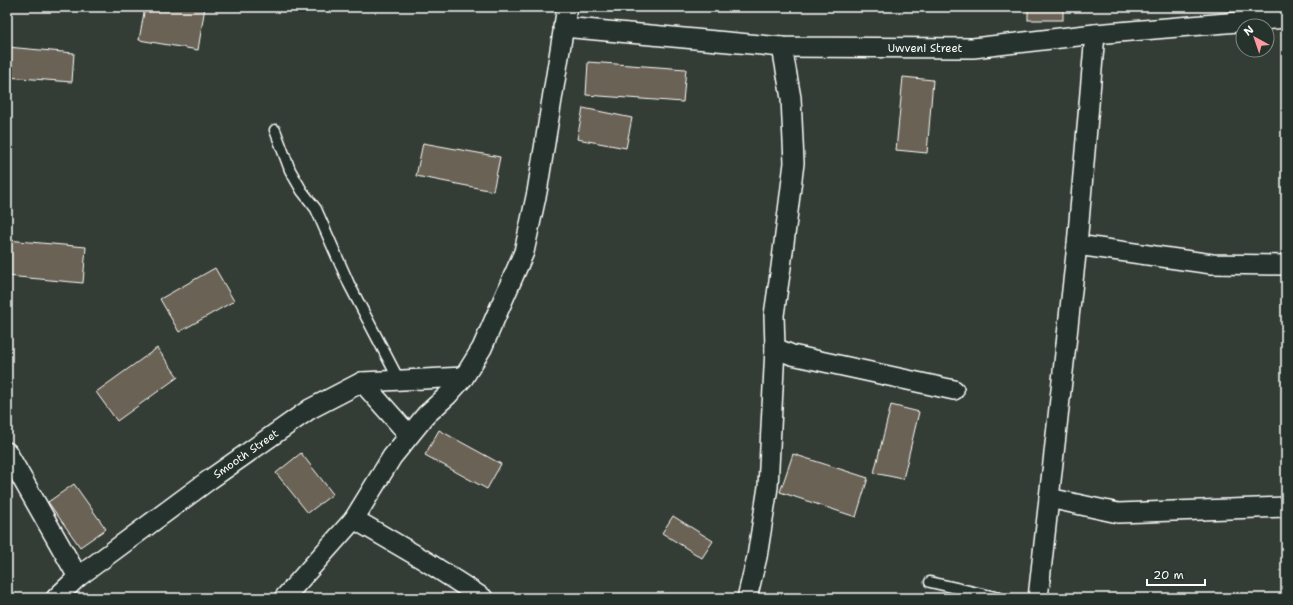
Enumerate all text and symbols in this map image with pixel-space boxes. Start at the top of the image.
north arrow [1235,18,1275,58]
text: N [1241,22,1257,39]
street label: Uwveni Street [888,41,963,56]
street label: Smooth Street [210,426,282,482]
scale bar [1147,561,1205,587]
text: 20 m [1153,567,1184,583]

